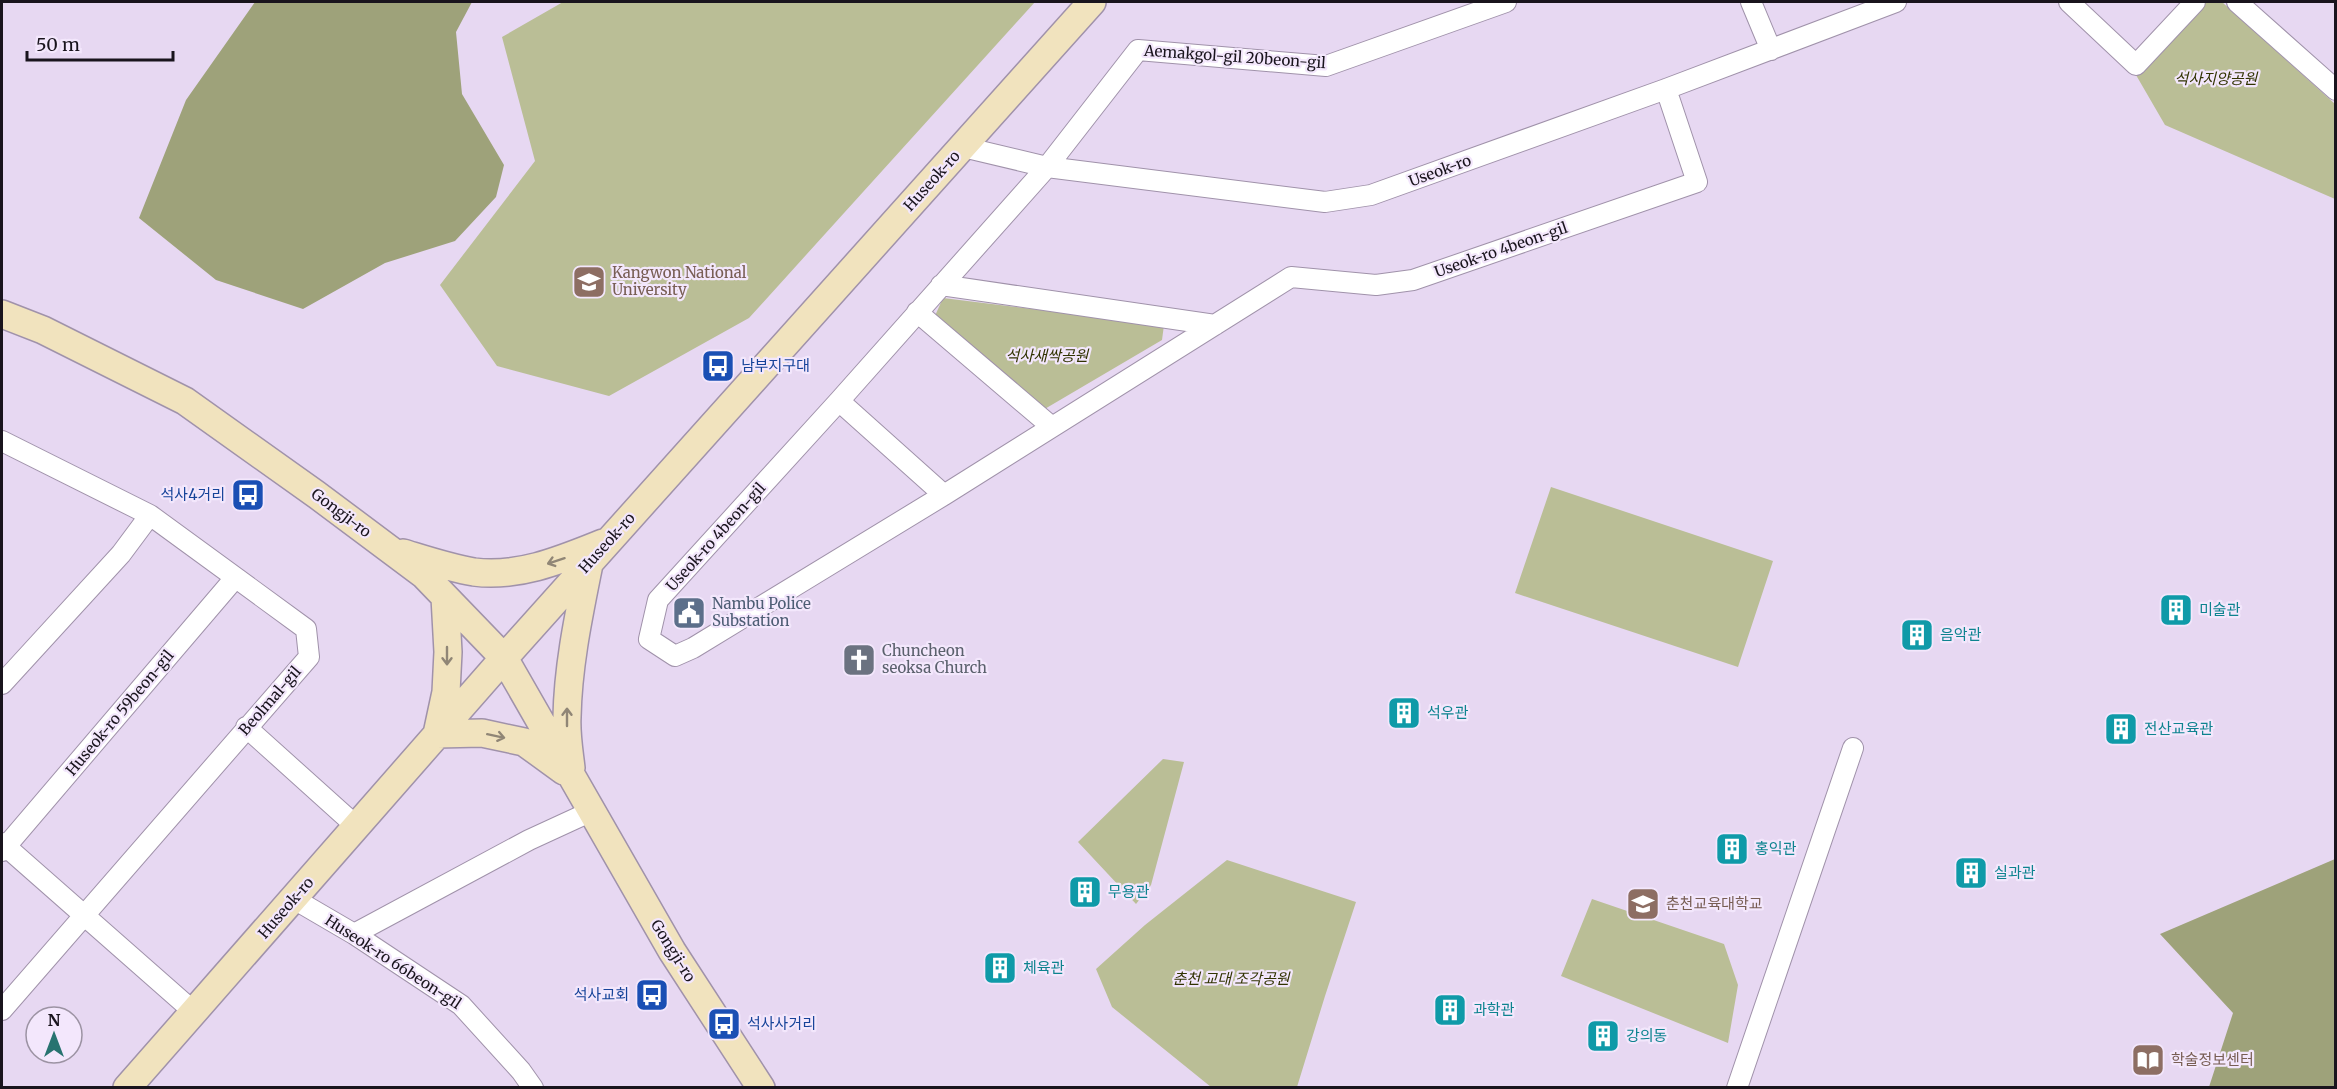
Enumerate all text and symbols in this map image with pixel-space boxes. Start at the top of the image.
scale bar [27,24,172,62]
text: 50 m [36,33,80,56]
street label: Aemakgol-gil 20beon-gil [1143,41,1327,72]
park label: 석사지양공원 [2175,69,2259,88]
street label: Huseok-ro [899,146,964,215]
street label: Useok-ro [1406,150,1474,191]
street label: Useok-ro 4beon-gil [1432,218,1570,281]
place label: Kangwon National University [612,263,747,299]
school or university icon: Kangwon National University [571,264,607,300]
park label: 석사새싹공원 [1006,346,1090,365]
bus stop icon: 남부지구대 [700,348,736,384]
place label: 남부지구대 [741,356,810,375]
bus stop icon: 석사4거리 [230,477,266,513]
street label: Useok-ro 4beon-gil [662,478,770,595]
street label: Gongji-ro [308,484,375,541]
place label: 석사4거리 [161,485,225,504]
street label: Huseok-ro [574,508,639,577]
one-way arrow [547,557,565,568]
building icon: 미술관 [2158,592,2194,628]
place label: Nambu Police Substation [712,594,811,630]
public building icon: Nambu Police Substation [671,595,707,631]
place label: 미술관 [2199,600,2241,619]
building icon: 음악관 [1899,617,1935,653]
place label: 음악관 [1940,625,1982,644]
place label: Chuncheon seoksa Church [882,641,987,677]
church icon: Chuncheon seoksa Church [841,642,877,678]
one-way arrow [441,645,453,665]
street label: Huseok-ro 59beon-gil [62,646,178,779]
street label: Beolmal-gil [234,662,305,739]
building icon: 석우관 [1386,695,1422,731]
place label: 석우관 [1427,703,1469,722]
one-way arrow [561,708,573,728]
building icon: 전산교육관 [2103,711,2139,747]
place label: 전산교육관 [2144,719,2213,738]
one-way arrow [486,730,505,742]
building icon: 홍익관 [1714,831,1750,867]
place label: 홍익관 [1755,839,1797,858]
building icon: 실과관 [1953,855,1989,891]
place label: 실과관 [1994,863,2036,882]
street label: Huseok-ro [254,873,318,942]
building icon: 무용관 [1067,874,1103,910]
place label: 무용관 [1108,882,1150,901]
school or university icon: 춘천교육대학교 [1625,886,1661,922]
place label: 춘천교육대학교 [1666,894,1763,913]
street label: Huseok-ro 66beon-gil [322,910,465,1013]
street label: Gongji-ro [647,916,700,986]
building icon: 체육관 [982,950,1018,986]
place label: 체육관 [1023,958,1065,977]
park label: 춘천 교대 조각공원 [1172,969,1291,988]
bus stop icon: 석사교회 [634,977,670,1013]
place label: 석사교회 [574,985,629,1004]
building icon: 과학관 [1432,992,1468,1028]
place label: 과학관 [1473,1000,1515,1019]
north arrow [24,1005,84,1065]
bus stop icon: 석사사거리 [706,1006,742,1042]
text: N [48,1010,61,1030]
place label: 석사사거리 [747,1014,816,1033]
building icon: 강의동 [1585,1018,1621,1054]
place label: 강의동 [1626,1026,1667,1045]
library icon: 학술정보센터 [2130,1042,2166,1078]
place label: 학술정보센터 [2171,1050,2254,1069]

